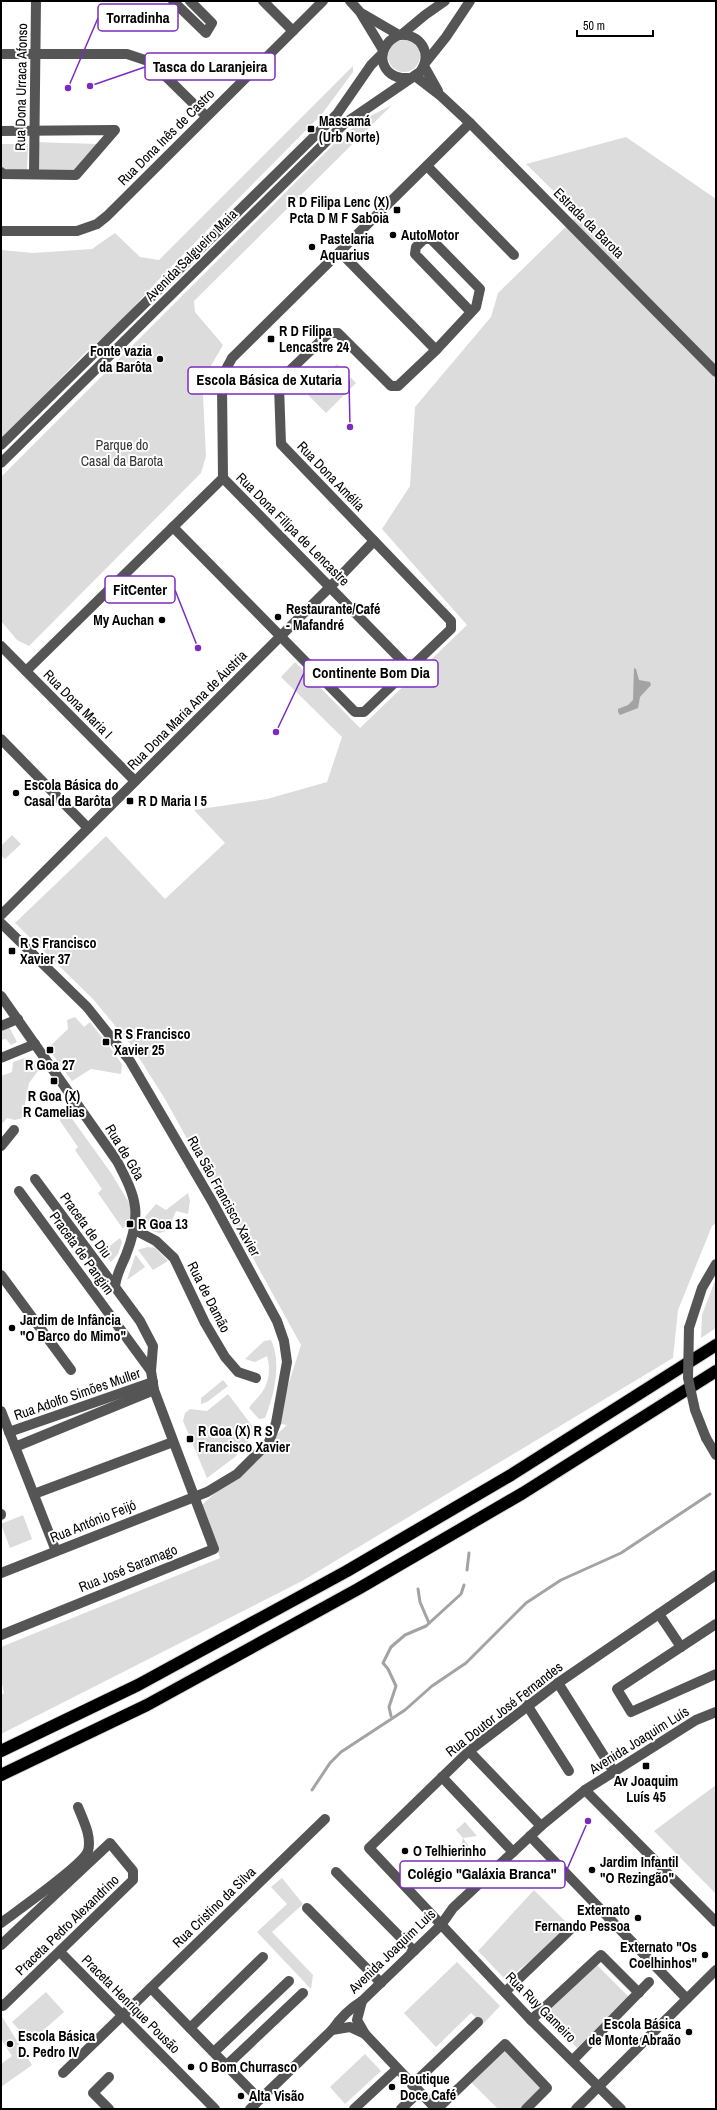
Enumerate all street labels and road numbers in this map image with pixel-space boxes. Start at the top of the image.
street label: Rua Dona Urraca Afonso [11,23,31,151]
street label: Rua Dona Inês de Castro [114,85,218,189]
street label: Estrada da Barota [550,184,629,263]
street label: Avenida Salgueiro Maia [140,205,241,306]
street label: Rua Dona Amélia [293,437,369,515]
street label: Rua Dona Filipa de Lencastre [232,468,354,590]
street label: Rua Dona Maria Ana de Áustria [123,646,251,774]
street label: Rua Dona Maria I [40,666,116,742]
street label: Rua de Gôa [101,1121,149,1184]
street label: Rua São Francisco Xavier [184,1133,265,1259]
street label: Praceta de Diu [56,1189,116,1261]
street label: Praceta de Pangim [46,1208,118,1298]
street label: Rua de Damão [183,1259,235,1335]
street label: Rua Adolfo Simões Muller [11,1364,143,1424]
street label: Rua António Feijó [47,1496,139,1546]
street label: Rua José Saramago [76,1540,180,1596]
street label: Rua Doutor José Fernandes [442,1658,566,1760]
street label: Avenida Joaquim Luís [585,1702,692,1778]
street label: Rua Cristino da Silva [168,1862,260,1951]
street label: Praceta Pedro Alexandrino [11,1871,123,1979]
street label: Avenida Joaquim Luís [344,1905,439,1998]
street label: Praceta Henrique Pousão [78,1951,184,2057]
street label: Rua Ruy Gameiro [502,1968,580,2046]

